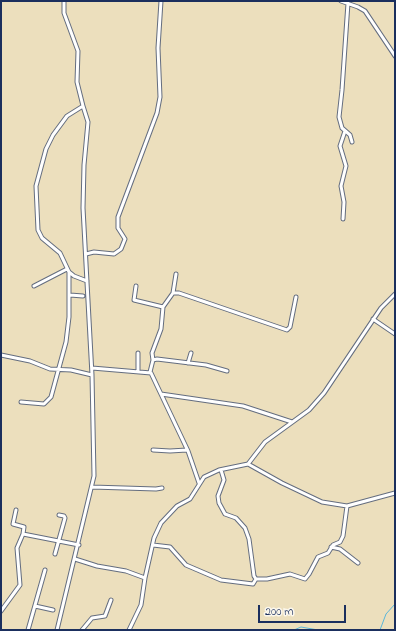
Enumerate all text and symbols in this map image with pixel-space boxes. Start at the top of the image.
scale bar [260,597,348,623]
text: 200 m [265,603,294,621]

